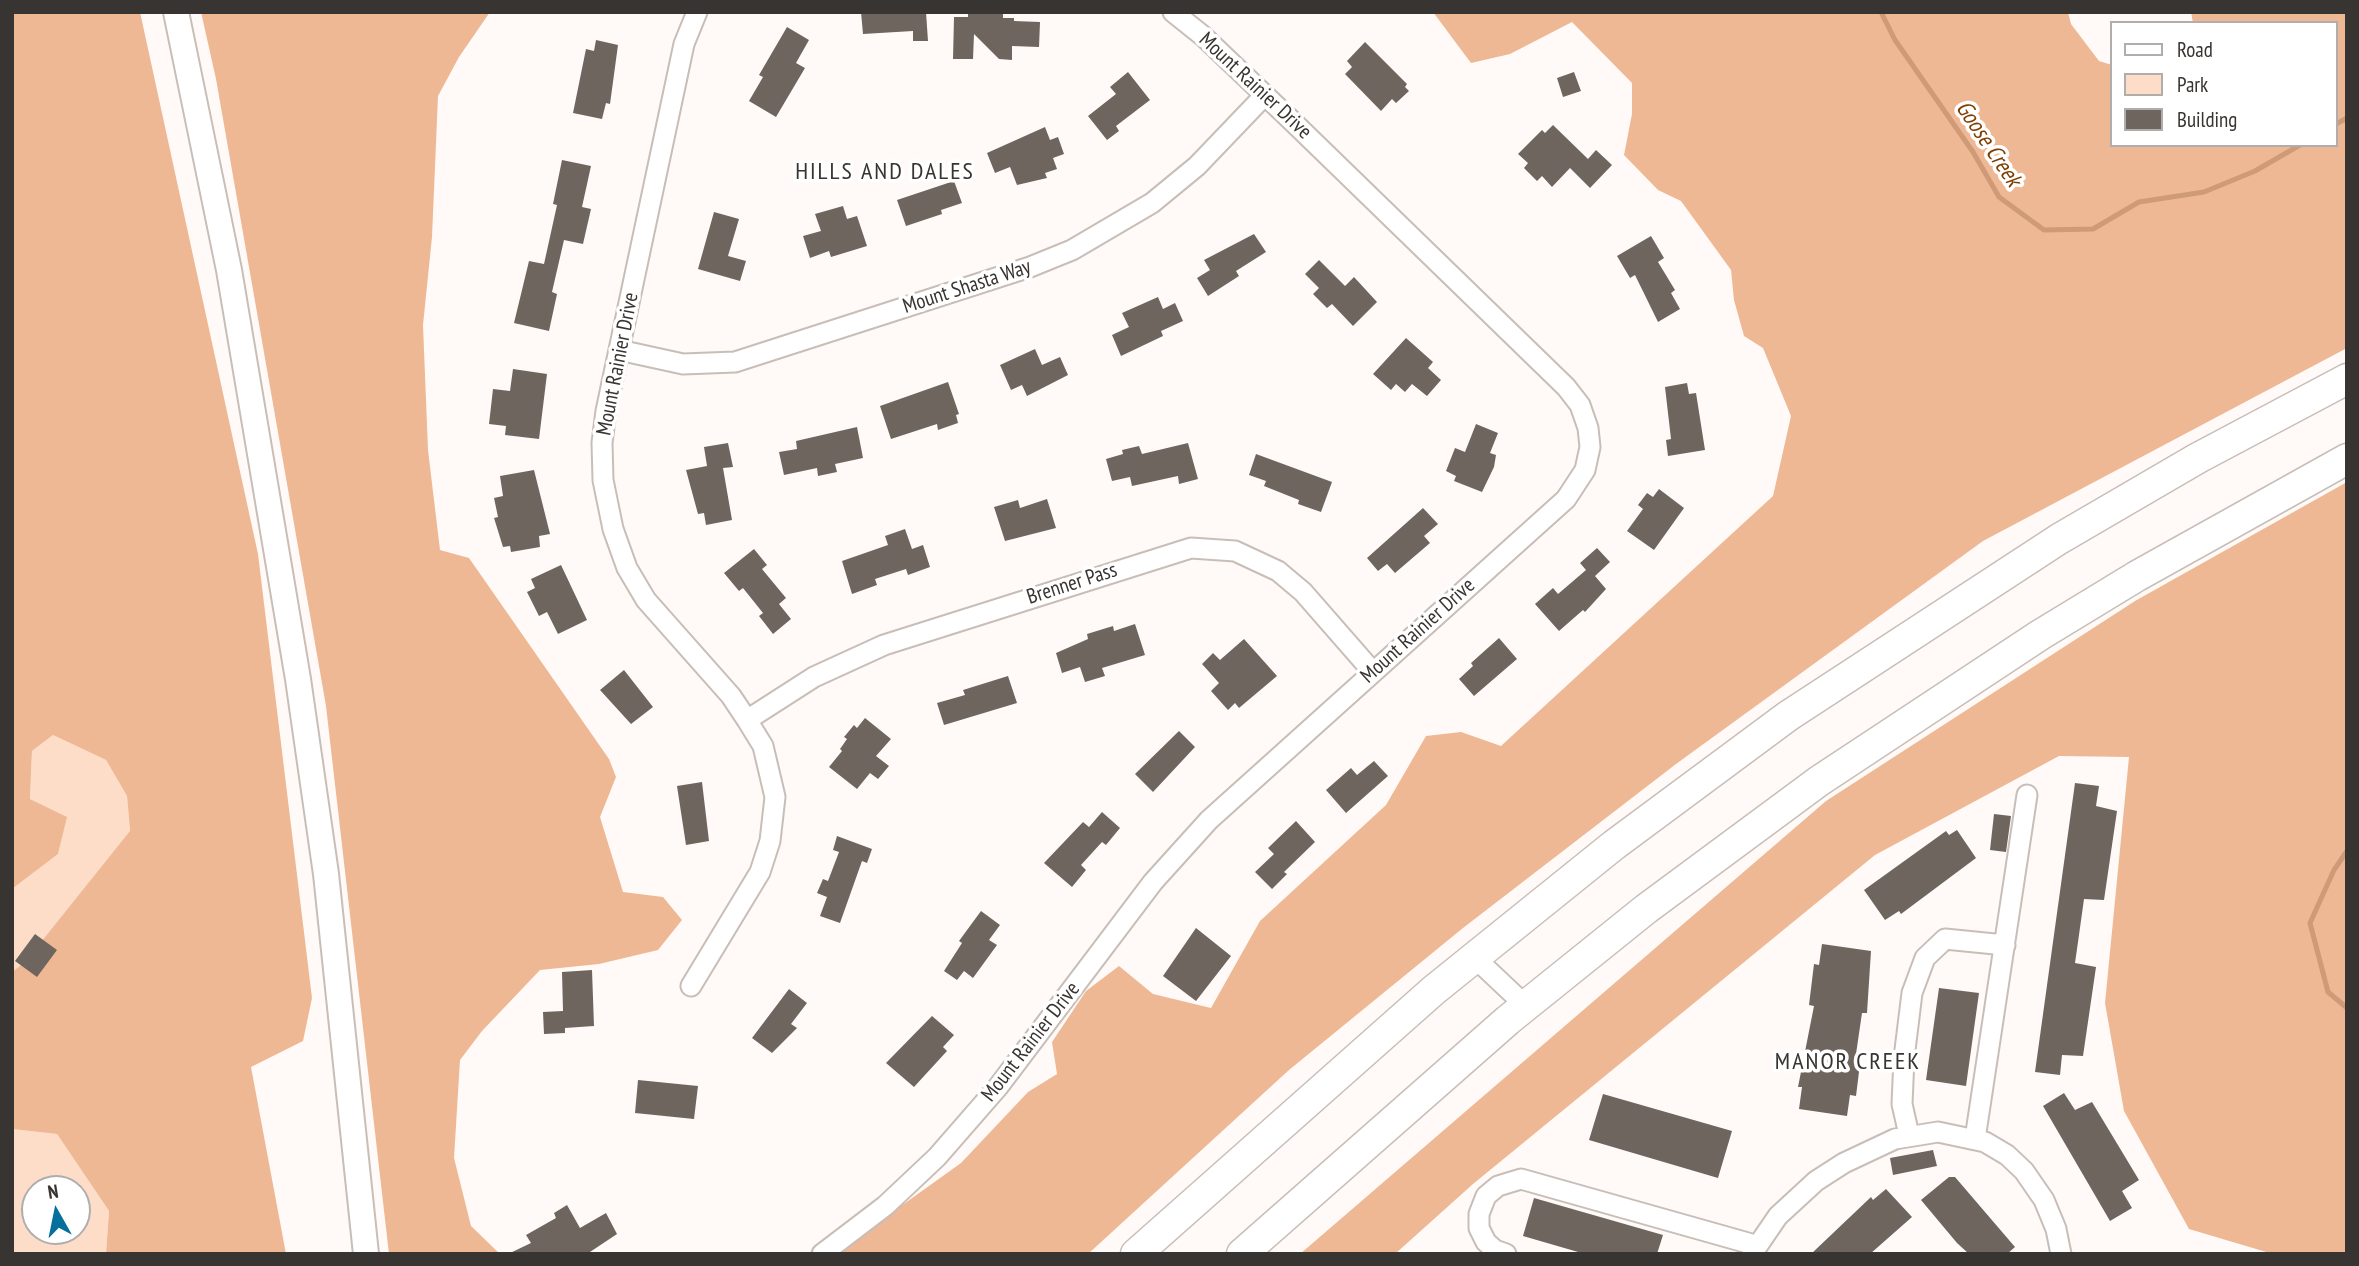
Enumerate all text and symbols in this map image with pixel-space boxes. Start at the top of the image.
legend [2110,21,2338,147]
street label: Mount Rainier Drive [1193,27,1317,145]
text: Road [2177,36,2213,63]
text: Park [2177,71,2208,98]
water label: Goose Creek [1949,96,2027,192]
text: Building [2177,106,2237,133]
district label: HILLS AND DALES [797,158,973,186]
street label: Mount Shasta Way [900,254,1034,320]
street label: Mount Rainier Drive [592,290,644,438]
street label: Brenner Pass [1024,558,1120,610]
street label: Mount Rainier Drive [1356,573,1480,689]
street label: Mount Rainier Drive [976,977,1086,1107]
district label: MANOR CREEK [1776,1048,1920,1076]
north arrow [21,1175,91,1245]
text: N [46,1179,60,1204]

